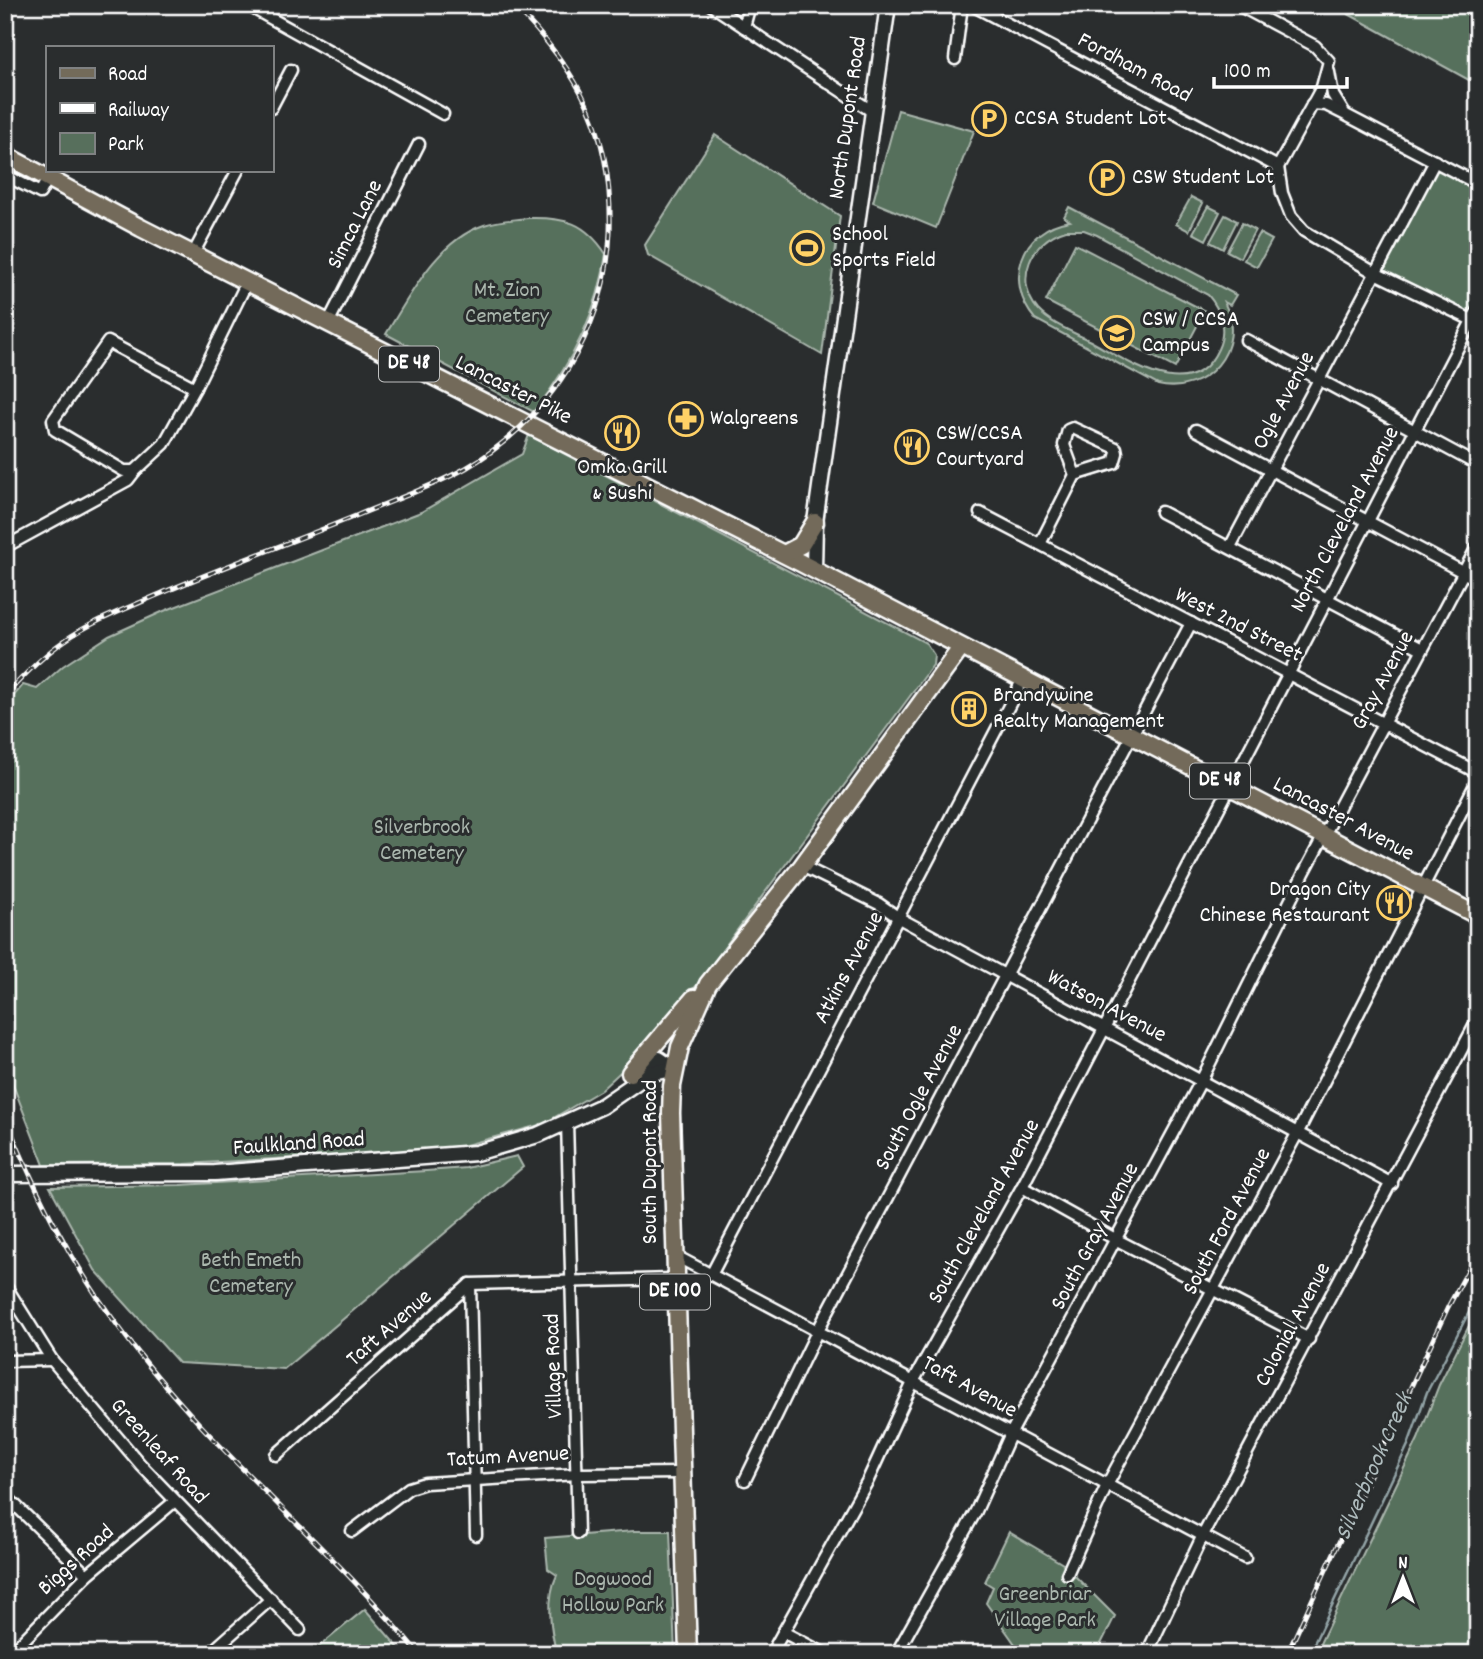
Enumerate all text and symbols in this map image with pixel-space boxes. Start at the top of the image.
street label: Fordham Road [1071,25,1197,113]
street label: North Dupont Road [821,34,877,202]
legend [46,46,273,172]
scale bar [1214,46,1346,90]
text: 100 m [1224,58,1271,88]
text: Road [108,61,147,91]
text: Railway [108,97,169,127]
parking icon: CCSA Student Lot [970,100,1008,138]
place label: CCSA Student Lot [1014,103,1167,136]
text: Park [108,131,144,161]
parking icon: CSW Student Lot [1088,159,1126,197]
place label: CSW Student Lot [1132,162,1274,195]
street label: Simca Lane [319,175,393,275]
place label: School Sports Field [832,219,936,278]
sports icon: School Sports Field [788,229,826,267]
park label: Mt. Zion Cemetery [465,275,550,334]
place label: CSW / CCSA Campus [1142,304,1239,363]
school or university icon: CSW / CCSA Campus [1098,314,1136,352]
road number: DE 48 [379,346,439,382]
street label: Ogle Avenue [1245,346,1325,456]
street label: Lancaster Pike [449,347,577,435]
pharmacy icon: Walgreens [667,400,705,438]
place label: Walgreens [710,403,799,436]
restaurant icon: Omka Grill & Sushi [603,414,641,452]
place label: CSW/CCSA Courtyard [936,418,1024,477]
street label: North Cleveland Avenue [1283,421,1409,619]
restaurant icon: CSW/CCSA Courtyard [893,428,931,466]
place label: Omka Grill & Sushi [577,452,667,511]
street label: West 2nd Street [1168,580,1308,672]
street label: Gray Avenue [1344,625,1424,737]
place label: Brandywine Realty Management [993,680,1165,739]
building icon: Brandywine Realty Management [950,690,988,728]
road number: DE 48 [1190,764,1250,798]
street label: Lancaster Avenue [1266,769,1420,871]
park label: Silverbrook Cemetery [374,812,470,871]
place label: Dragon City Chinese Restaurant [1199,874,1371,933]
restaurant icon: Dragon City Chinese Restaurant [1375,884,1413,922]
street label: Atkins Avenue [807,906,893,1030]
street label: Watson Avenue [1040,962,1172,1052]
street label: South Ogle Avenue [867,1019,973,1177]
street label: South Dupont Road [635,1080,668,1244]
street label: South Cleveland Avenue [920,1113,1050,1311]
street label: Faulkland Road [232,1124,366,1166]
street label: South Ford Avenue [1175,1142,1281,1302]
street label: South Gray Avenue [1043,1157,1149,1317]
park label: Beth Emeth Cemetery [201,1245,301,1304]
street label: Colonial Avenue [1247,1257,1341,1393]
road number: DE 100 [640,1274,710,1310]
street label: Taft Avenue [340,1282,440,1376]
street label: Village Road [537,1313,573,1419]
street label: Taft Avenue [915,1348,1023,1428]
water label: Silverbrook Creek [1327,1386,1424,1546]
street label: Greenleaf Road [101,1391,215,1513]
street label: Tatum Avenue [446,1438,570,1478]
street label: Biggs Road [31,1518,123,1604]
north arrow [1368,1544,1438,1614]
text: N [1398,1551,1408,1578]
park label: Dogwood Hollow Park [562,1564,664,1623]
park label: Greenbriar Village Park [994,1579,1096,1638]

